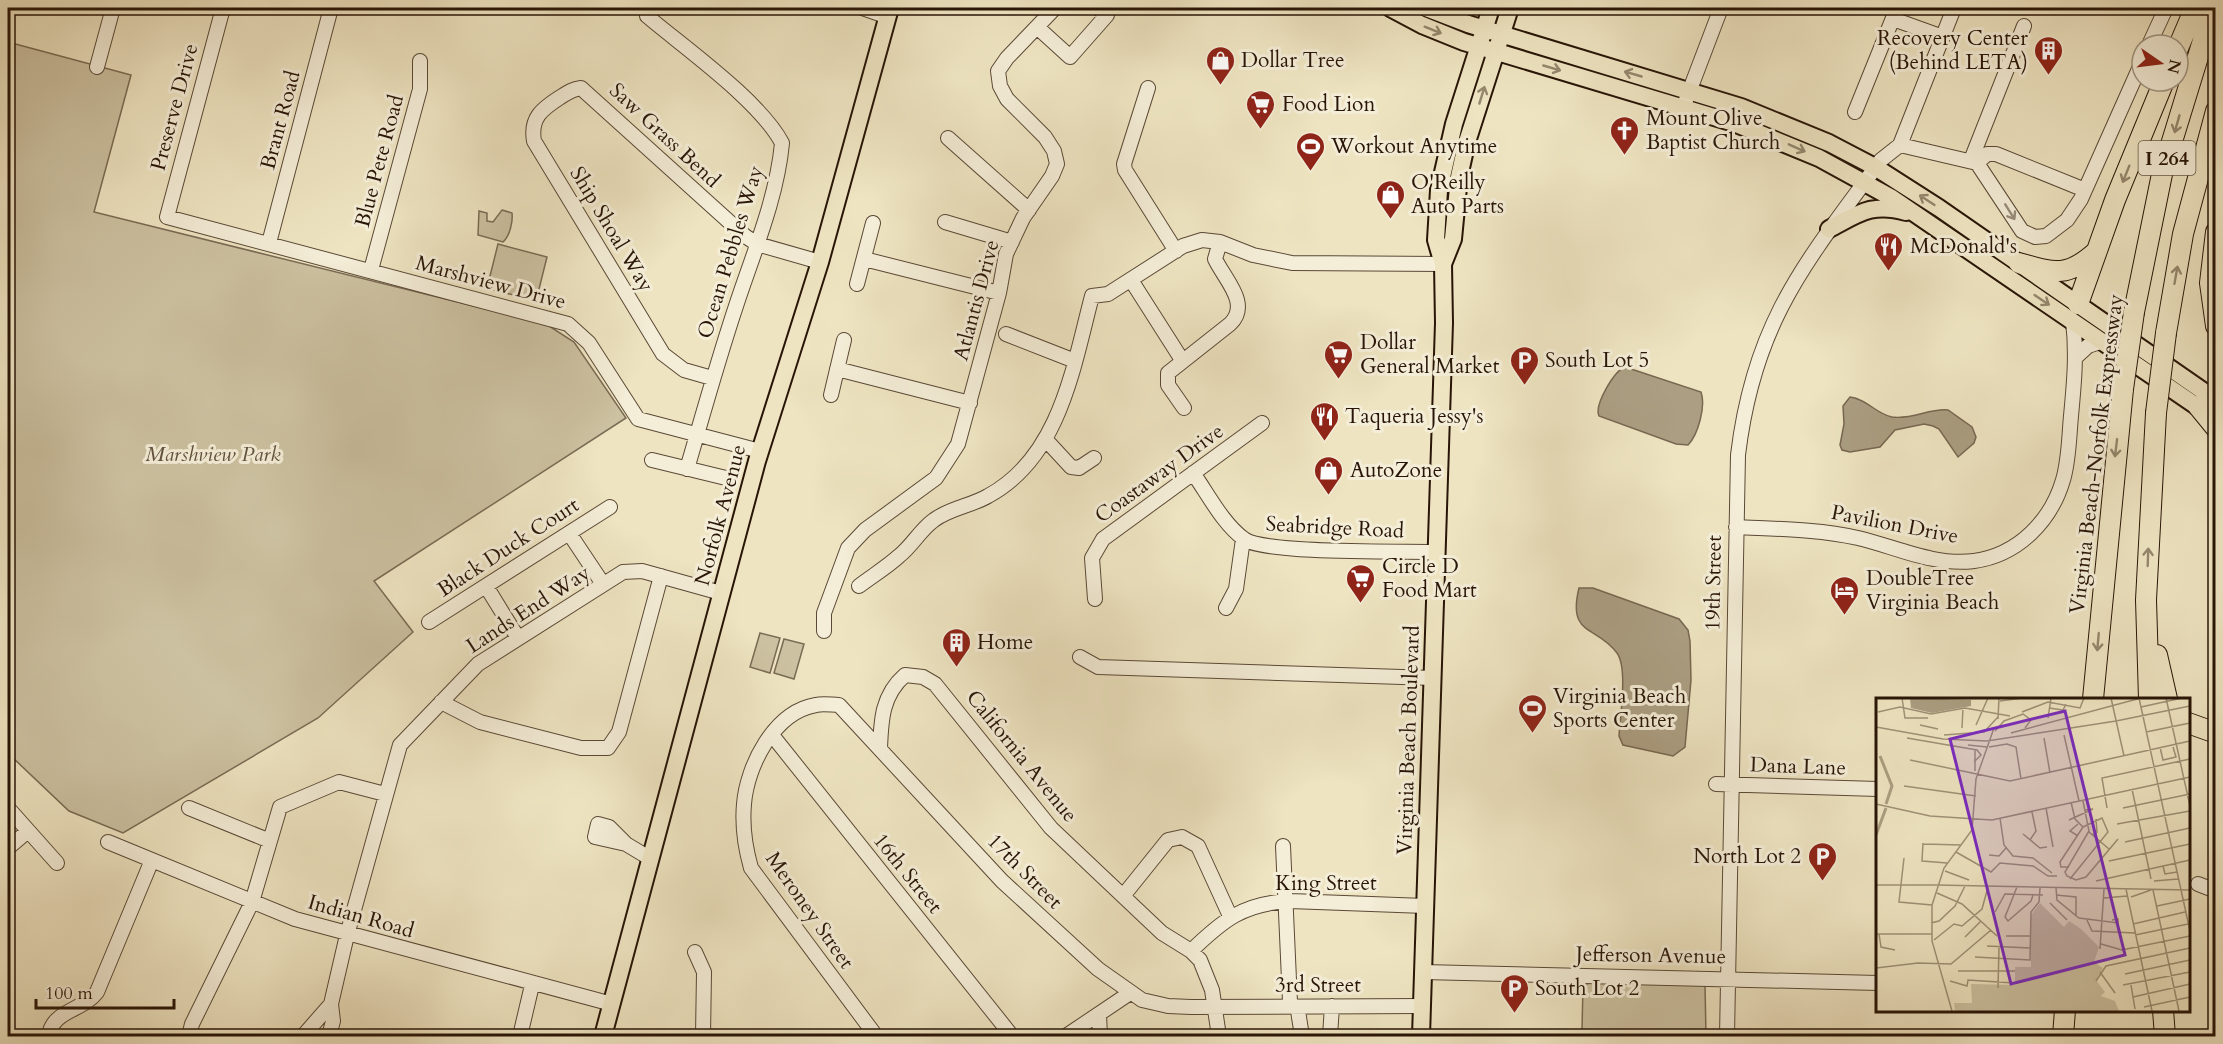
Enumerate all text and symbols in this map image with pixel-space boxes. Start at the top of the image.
place label: Recovery Center (Behind LETA) [1877,24,2028,77]
one-way arrow [1423,25,1442,36]
north arrow [2130,33,2190,93]
building icon: Recovery Center (Behind LETA) [2033,34,2065,76]
street label: Preserve Drive [144,40,205,174]
shop icon: Dollar Tree [1204,44,1236,86]
place label: Dollar Tree [1241,46,1345,75]
text: N [2161,57,2186,76]
one-way arrow [1542,63,1561,74]
street label: Brant Road [253,67,308,173]
one-way arrow [1624,68,1643,79]
street label: Saw Grass Bend [603,76,726,194]
one-way arrow [1477,86,1488,105]
supermarket icon: Food Lion [1245,88,1277,130]
place label: Food Lion [1282,90,1375,119]
street label: Blue Pete Road [348,92,411,231]
place label: Mount Olive Baptist Church [1646,104,1781,157]
church icon: Mount Olive Baptist Church [1609,114,1641,156]
one-way arrow [2171,114,2182,133]
sports icon: Workout Anytime [1294,130,1326,172]
place label: Workout Anytime [1330,132,1497,161]
road number: I 264 [2138,141,2196,175]
one-way arrow [1788,143,1806,155]
street label: Ship Shoal Way [563,161,660,297]
street label: Ocean Pebbles Way [690,162,771,342]
one-way arrow [2120,165,2131,183]
place label: O'Reilly Auto Parts [1411,168,1504,221]
shop icon: O'Reilly Auto Parts [1374,178,1406,220]
one-way arrow [1920,194,1936,206]
one-way arrow [2004,203,2016,220]
restaurant icon: McDonald's [1873,230,1905,272]
place label: McDonald's [1910,232,2017,261]
street label: Atlantis Drive [946,237,1007,364]
street label: Marshview Drive [413,248,569,316]
one-way arrow [2171,266,2182,286]
street label: Virginia Beach-Norfolk Expressway [2062,292,2131,616]
one-way arrow [2034,294,2050,306]
place label: Dollar General Market [1360,328,1500,381]
supermarket icon: Dollar General Market [1323,338,1355,380]
parking icon: South Lot 5 [1508,344,1540,386]
place label: South Lot 5 [1545,346,1649,375]
restaurant icon: Taqueria Jessy's [1308,400,1340,442]
place label: Taqueria Jessy's [1345,402,1484,431]
street label: Coastaway Drive [1089,417,1230,530]
one-way arrow [2111,437,2122,457]
park label: Marshview Park [145,440,281,469]
street label: Norfolk Avenue [688,441,753,589]
shop icon: AutoZone [1313,454,1345,496]
place label: AutoZone [1350,456,1442,485]
street label: Black Duck Court [432,491,585,604]
street label: Pavilion Drive [1829,498,1961,551]
street label: Seabridge Road [1265,509,1405,546]
street label: 19th Street [1698,534,1729,631]
one-way arrow [2142,547,2153,567]
place label: Circle D Food Mart [1382,552,1477,605]
street label: Lands End Way [461,558,596,660]
supermarket icon: Circle D Food Mart [1345,562,1377,604]
place label: DoubleTree Virginia Beach [1866,564,2000,617]
hotel icon: DoubleTree Virginia Beach [1829,574,1861,616]
street label: Virginia Beach Boulevard [1390,625,1427,855]
building icon: Home [940,626,972,668]
place label: Home [977,628,1033,657]
one-way arrow [2092,631,2103,651]
place label: Virginia Beach Sports Center [1553,682,1687,735]
street label: California Avenue [959,684,1084,829]
sports icon: Virginia Beach Sports Center [1516,692,1548,734]
inset map [1876,698,2190,1011]
street label: Dana Lane [1749,750,1846,783]
street label: 16th Street [866,827,949,920]
street label: 17th Street [981,827,1069,916]
parking icon: North Lot 2 [1806,840,1838,882]
place label: North Lot 2 [1693,842,1801,871]
street label: Meroney Street [758,846,861,975]
street label: King Street [1275,869,1377,898]
street label: Indian Road [304,888,417,945]
street label: Jefferson Avenue [1573,940,1726,971]
street label: 3rd Street [1275,971,1361,1000]
scale bar [36,972,174,1010]
parking icon: South Lot 2 [1498,972,1530,1014]
place label: South Lot 2 [1535,974,1640,1003]
text: 100 m [45,981,93,1006]

